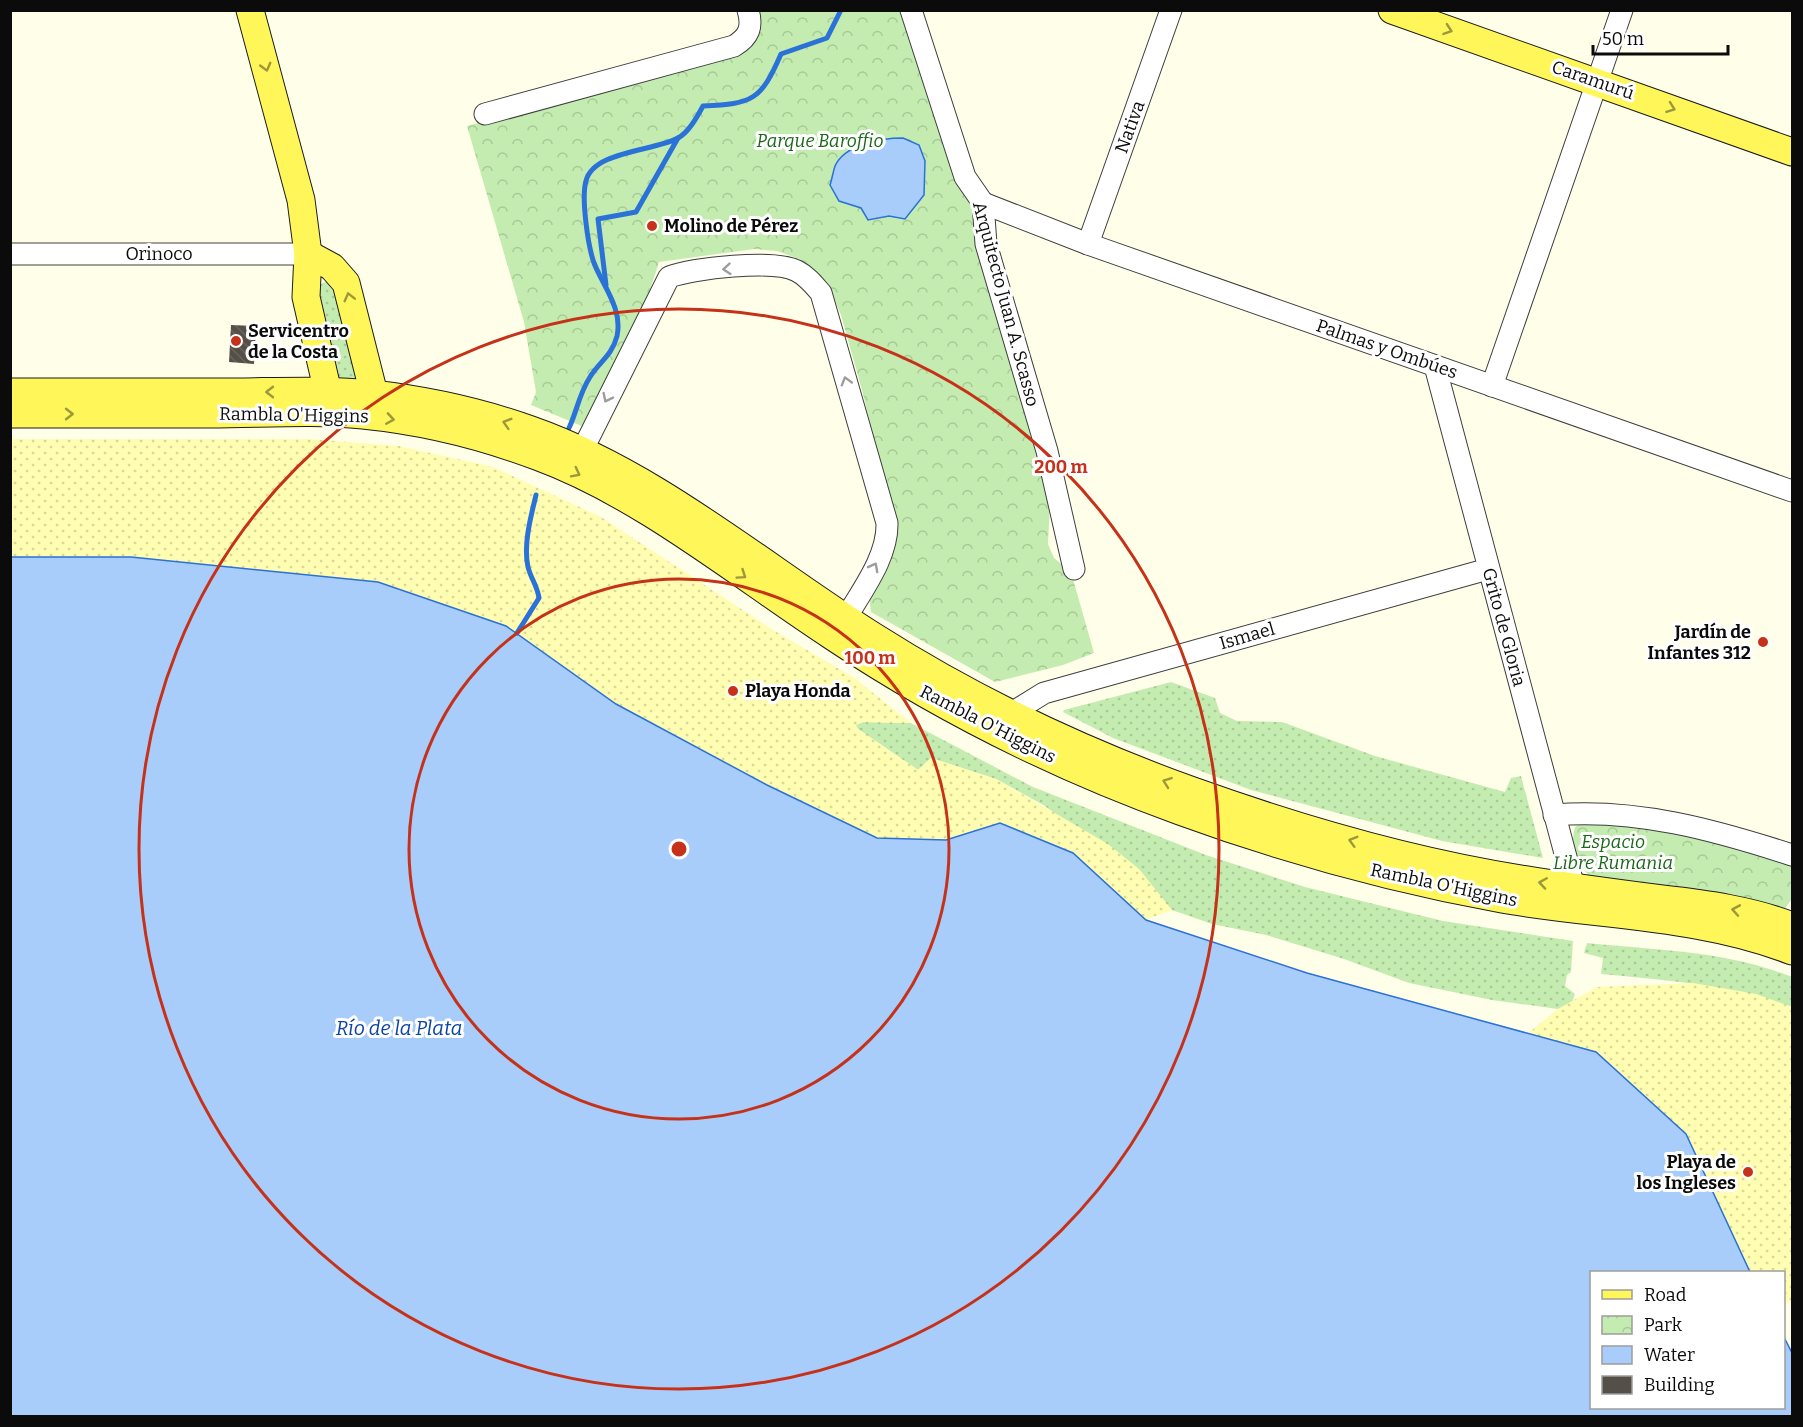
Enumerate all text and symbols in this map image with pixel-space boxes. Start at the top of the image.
scale bar [1593,18,1728,56]
one-way arrow [1442,22,1453,35]
text: 50 m [1602,28,1644,50]
street label: Caramurú [1549,56,1637,104]
one-way arrow [258,62,271,72]
street label: Nativa [1110,98,1150,156]
one-way arrow [1665,100,1676,113]
park label: Parque Baroffio [757,130,883,152]
street label: Arquitecto Juan A. Scasso [968,199,1044,409]
place label: Molino de Pérez [664,215,798,237]
marker: Molino de Pérez [645,219,659,233]
street label: Orinoco [125,243,193,265]
one-way arrow [722,262,731,275]
one-way arrow [344,292,356,303]
street label: Palmas y Ombúes [1313,315,1461,383]
place label: Servicentro de la Costa [248,320,349,363]
marker: Servicentro de la Costa [229,334,243,348]
one-way arrow [841,376,853,387]
one-way arrow [265,386,274,398]
one-way arrow [602,392,614,403]
street label: Rambla O'Higgins [219,403,369,427]
one-way arrow [64,408,73,420]
one-way arrow [384,412,394,425]
one-way arrow [502,418,513,430]
text: 200 m [1034,456,1088,478]
one-way arrow [570,466,581,477]
one-way arrow [867,563,878,573]
street label: Grito de Gloria [1478,565,1530,689]
one-way arrow [736,568,746,580]
street label: Ismael [1217,618,1277,654]
place label: Jardín de Infantes 312 [1648,621,1751,664]
marker: Jardín de Infantes 312 [1756,635,1770,649]
text: 100 m [844,647,896,669]
place label: Playa Honda [745,680,851,702]
street label: Rambla O'Higgins [916,680,1060,768]
marker: Playa Honda [726,684,740,698]
one-way arrow [1162,776,1173,789]
park label: Espacio Libre Rumania [1553,831,1673,874]
one-way arrow [1348,836,1359,848]
centre of rings [669,839,689,859]
street label: Rambla O'Higgins [1369,859,1519,911]
one-way arrow [1539,877,1548,889]
one-way arrow [1732,904,1742,917]
water label: Río de la Plata [336,1016,462,1040]
place label: Playa de los Ingleses [1637,1151,1736,1194]
marker: Playa de los Ingleses [1741,1165,1755,1179]
legend [1590,1271,1785,1409]
text: Road [1644,1284,1687,1306]
text: Park [1644,1314,1683,1336]
text: Water [1644,1344,1695,1366]
text: Building [1644,1374,1715,1396]

